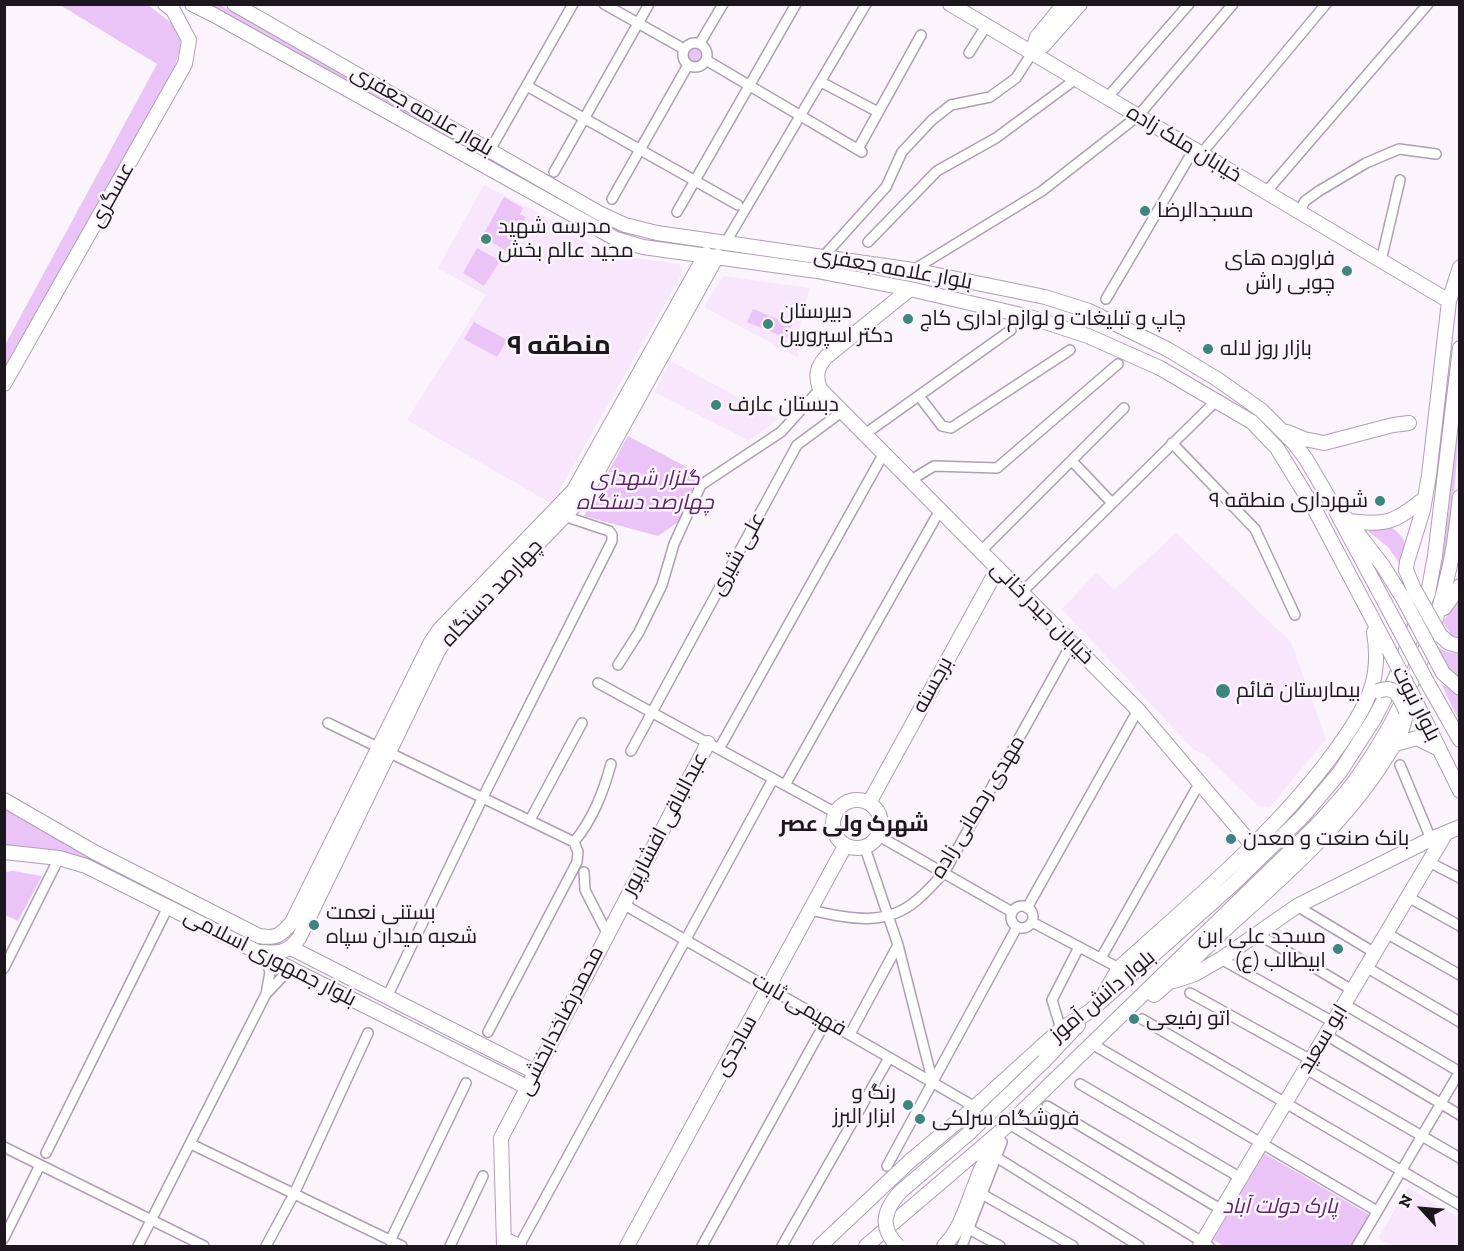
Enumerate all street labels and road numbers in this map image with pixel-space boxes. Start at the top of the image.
street label: بلوار علامه جعفری [346,60,498,162]
street label: خیابان ملک زاده [1122,100,1246,188]
street label: عسگری [84,158,140,232]
street label: بلوار علامه جعفری [812,243,974,295]
street label: علی شیری [705,508,771,600]
street label: چهارصد دستگاه [436,534,548,652]
street label: خیابان حیدر خانی [985,556,1099,670]
street label: برجسته [907,653,959,717]
street label: بلوار نبوت [1386,662,1446,746]
street label: مهدی رحمانی زاده [925,731,1031,883]
street label: عبدالباقی افشارپور [617,748,713,900]
street label: بلوار جمهوری اسلامی [180,904,360,1012]
street label: محمدرضاخدابخشی [513,942,609,1100]
street label: بلوار دانش آموز [1045,945,1161,1047]
street label: فهیمی ثابت [747,968,851,1042]
street label: ابو سعید [1293,1000,1353,1078]
street label: ساجدی [709,1011,763,1081]

